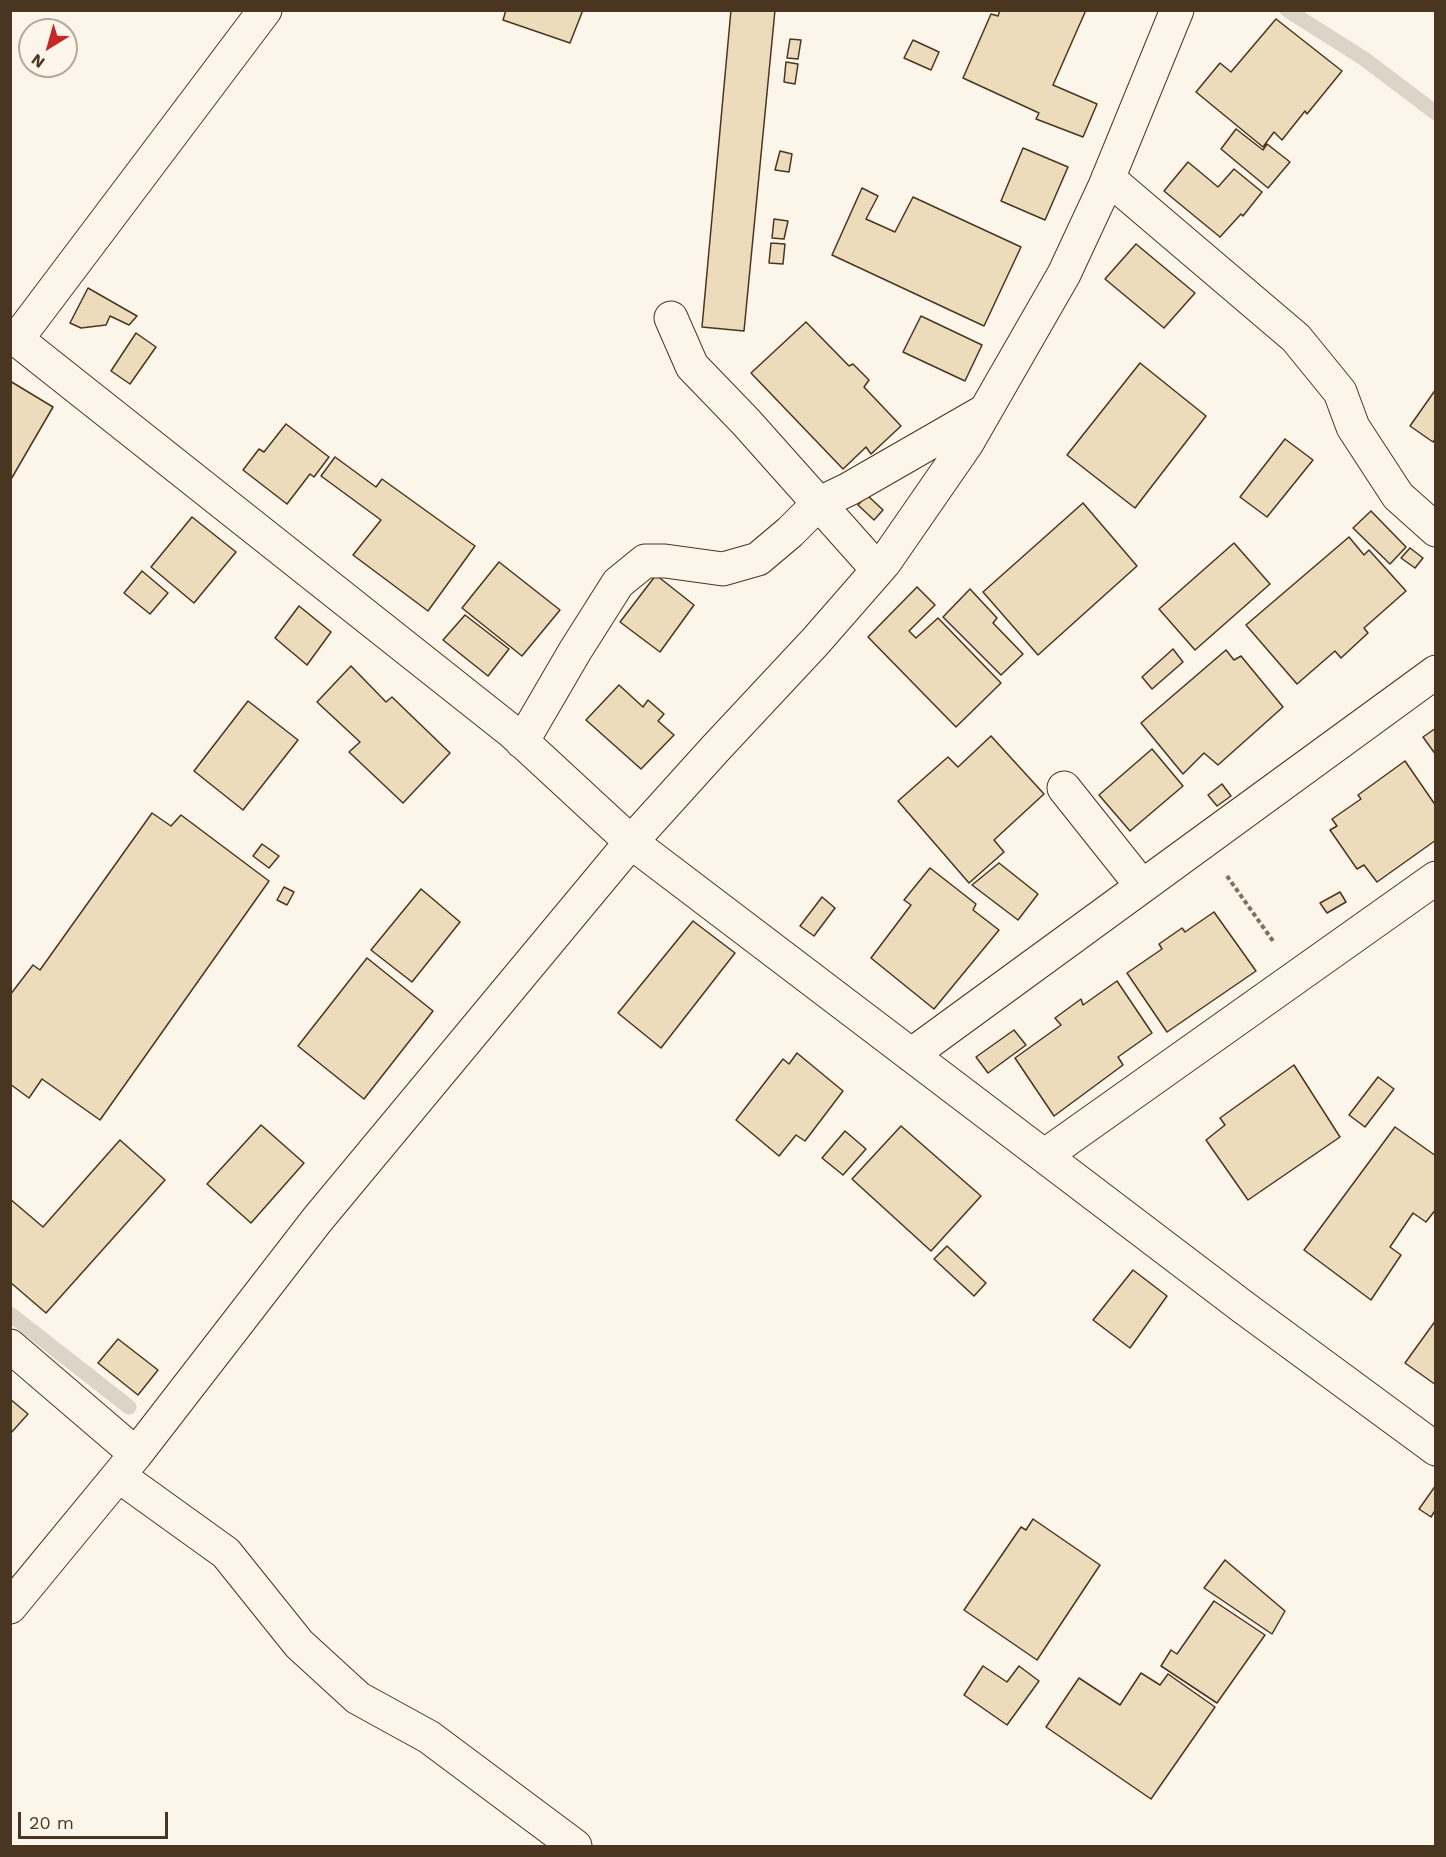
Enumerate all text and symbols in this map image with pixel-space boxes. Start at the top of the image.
north arrow [18,18,78,78]
text: N [28,50,49,72]
scale bar [21,1800,171,1838]
text: 20 m [29,1812,74,1833]

